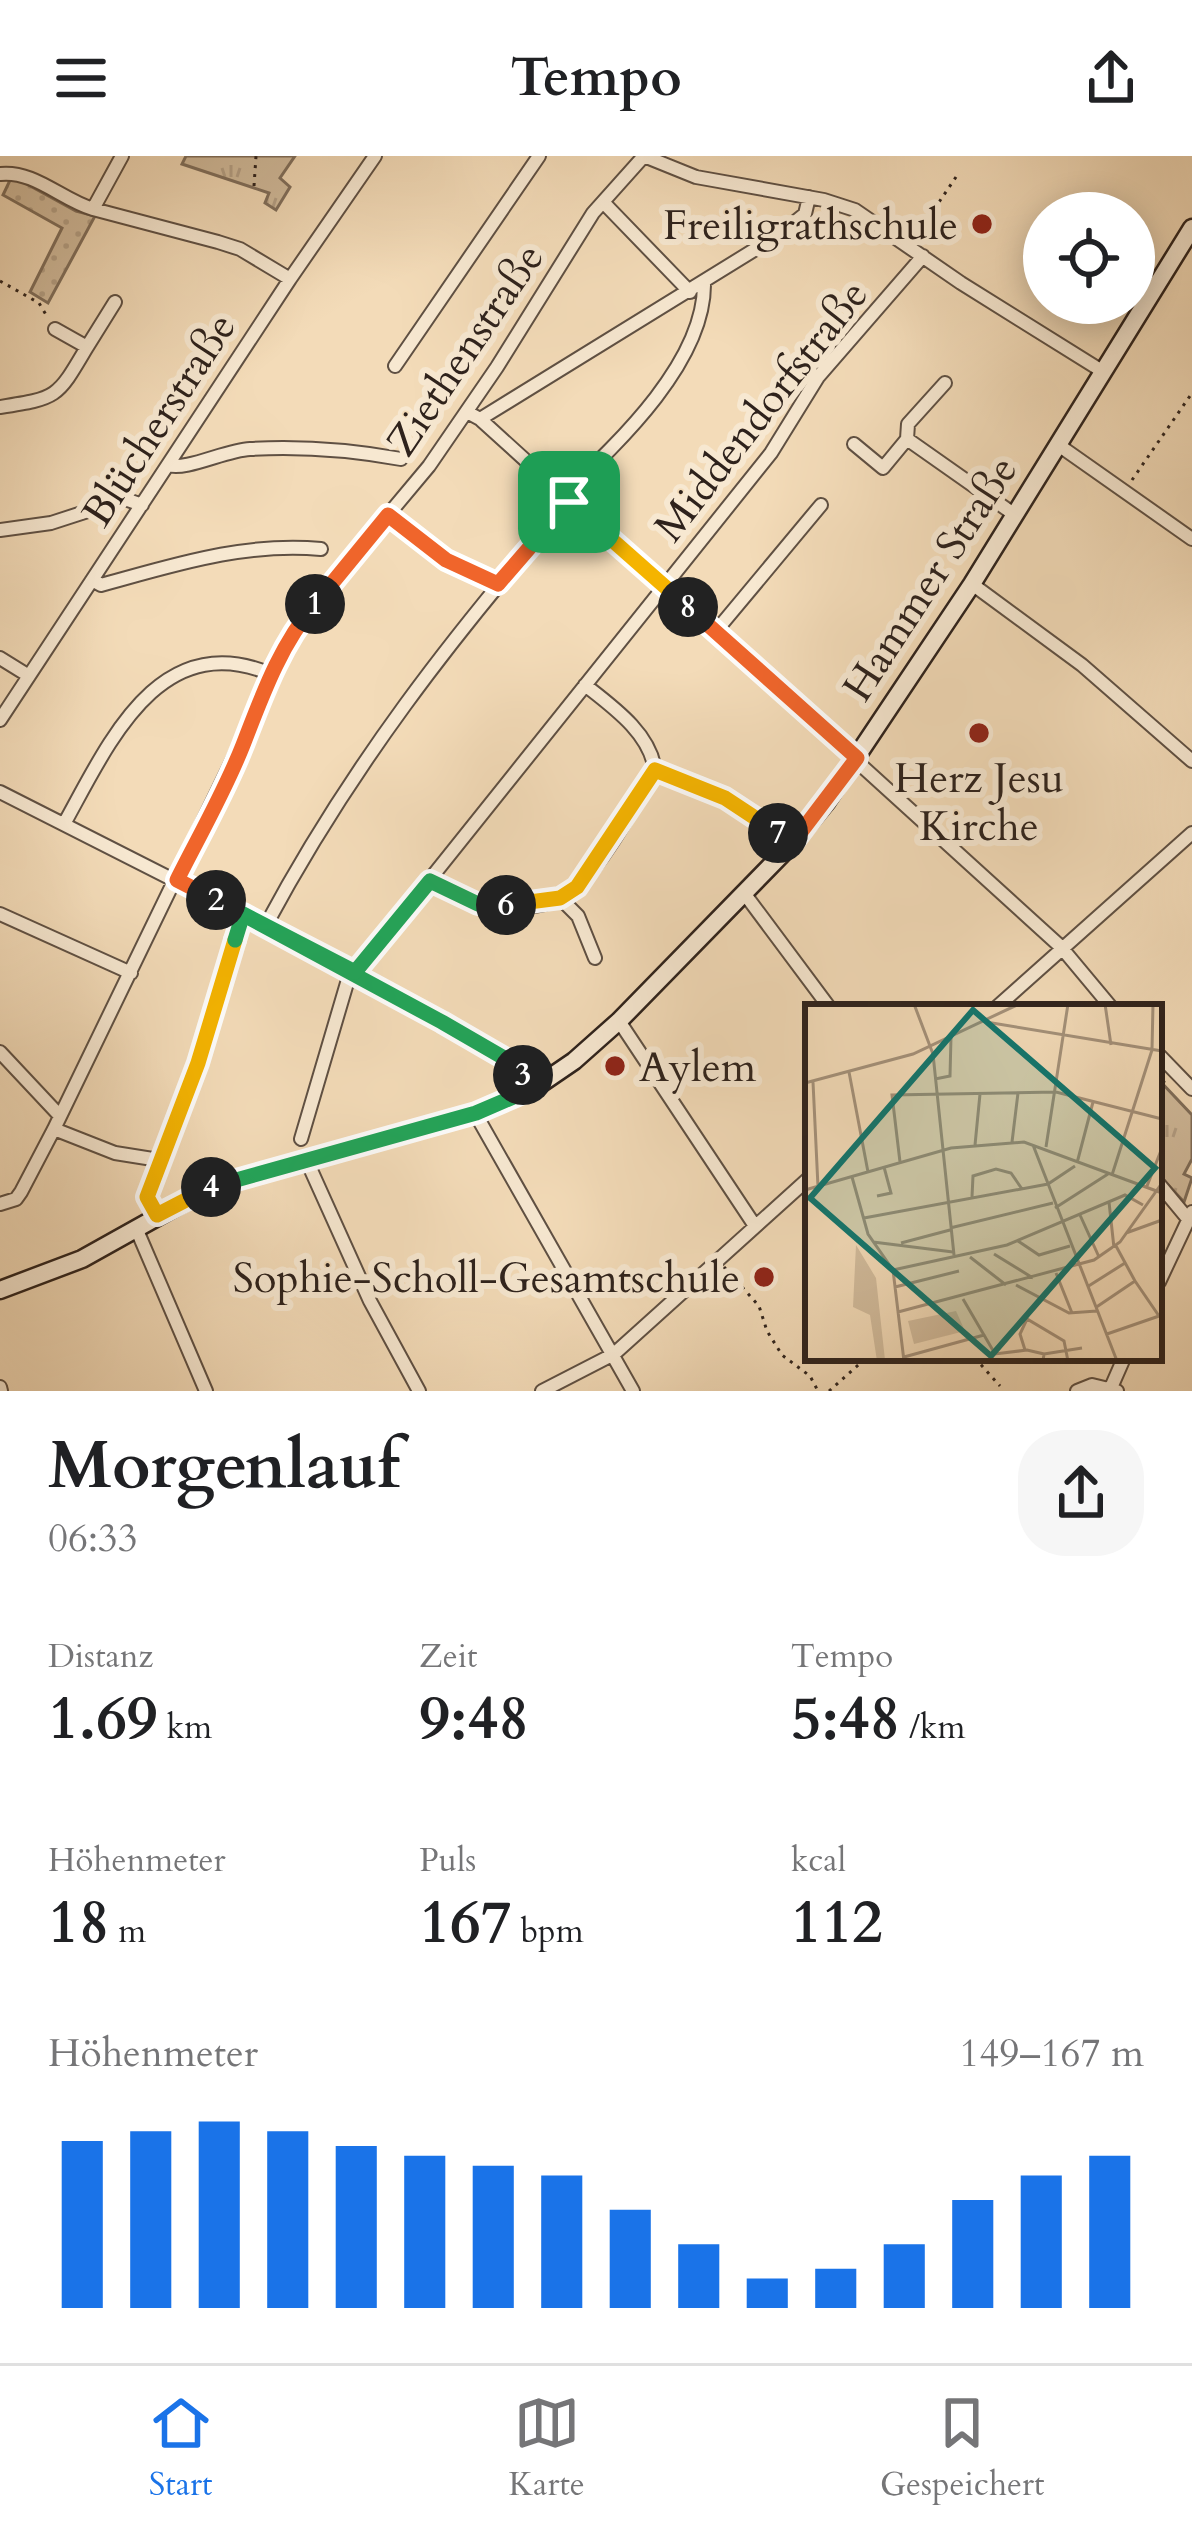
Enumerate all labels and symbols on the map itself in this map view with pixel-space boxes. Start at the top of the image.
place label: Freiligrathschule [663,197,958,254]
marker: Freiligrathschule [969,211,995,237]
street label: Ziethenstraße [373,232,557,467]
street label: Middendorfstraße [641,268,881,553]
street label: Blücherstraße [69,302,250,538]
street label: Hammer Straße [830,445,1031,713]
pin [518,451,620,553]
pin: 1 [285,574,345,634]
pin: 8 [658,577,718,637]
marker: Herz Jesu Kirche [966,720,992,746]
place label: Herz Jesu Kirche [894,750,1064,855]
pin: 7 [748,803,808,863]
pin: 2 [186,870,246,930]
pin: 6 [476,875,536,935]
inset map [805,1004,1162,1361]
place label: Aylem [639,1039,757,1096]
pin: 3 [493,1045,553,1105]
marker: Aylem [602,1053,628,1079]
pin: 4 [181,1157,241,1217]
place label: Sophie-Scholl-Gesamtschule [233,1250,740,1307]
marker: Sophie-Scholl-Gesamtschule [751,1264,777,1290]

